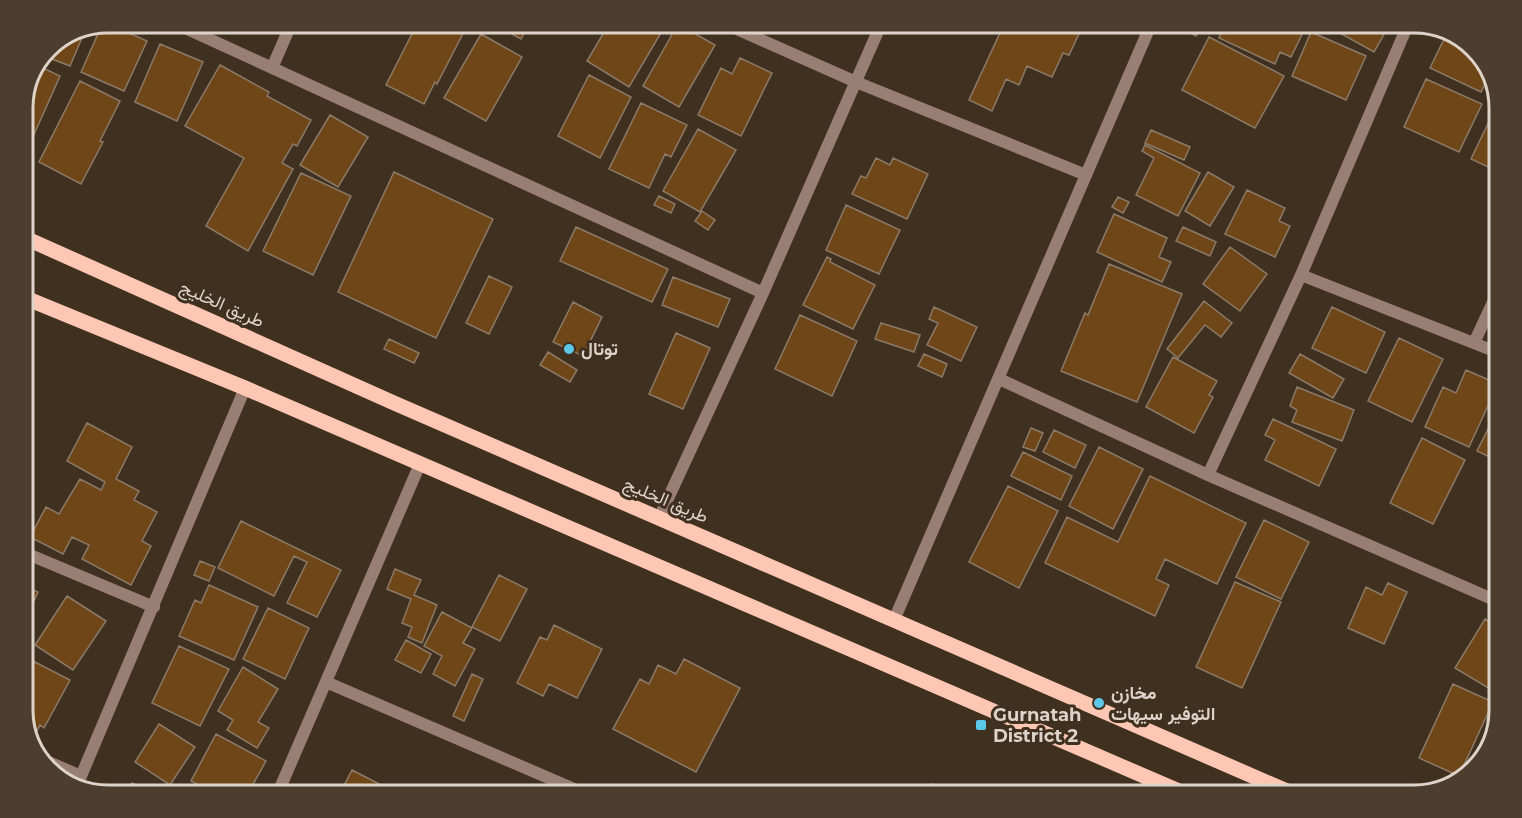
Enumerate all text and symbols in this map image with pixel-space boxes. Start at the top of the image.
street label: طريق الخليج [176,276,268,333]
place label: توتال [581,338,618,360]
marker: توتال [562,342,576,356]
street label: طريق الخليج [620,472,712,529]
place label: مخازن التوفير سيهات [1111,682,1215,725]
marker: مخازن التوفير سيهات [1092,696,1106,710]
place label: Gurnatah District 2 [993,704,1082,747]
marker: Gurnatah District 2 [974,718,988,732]

